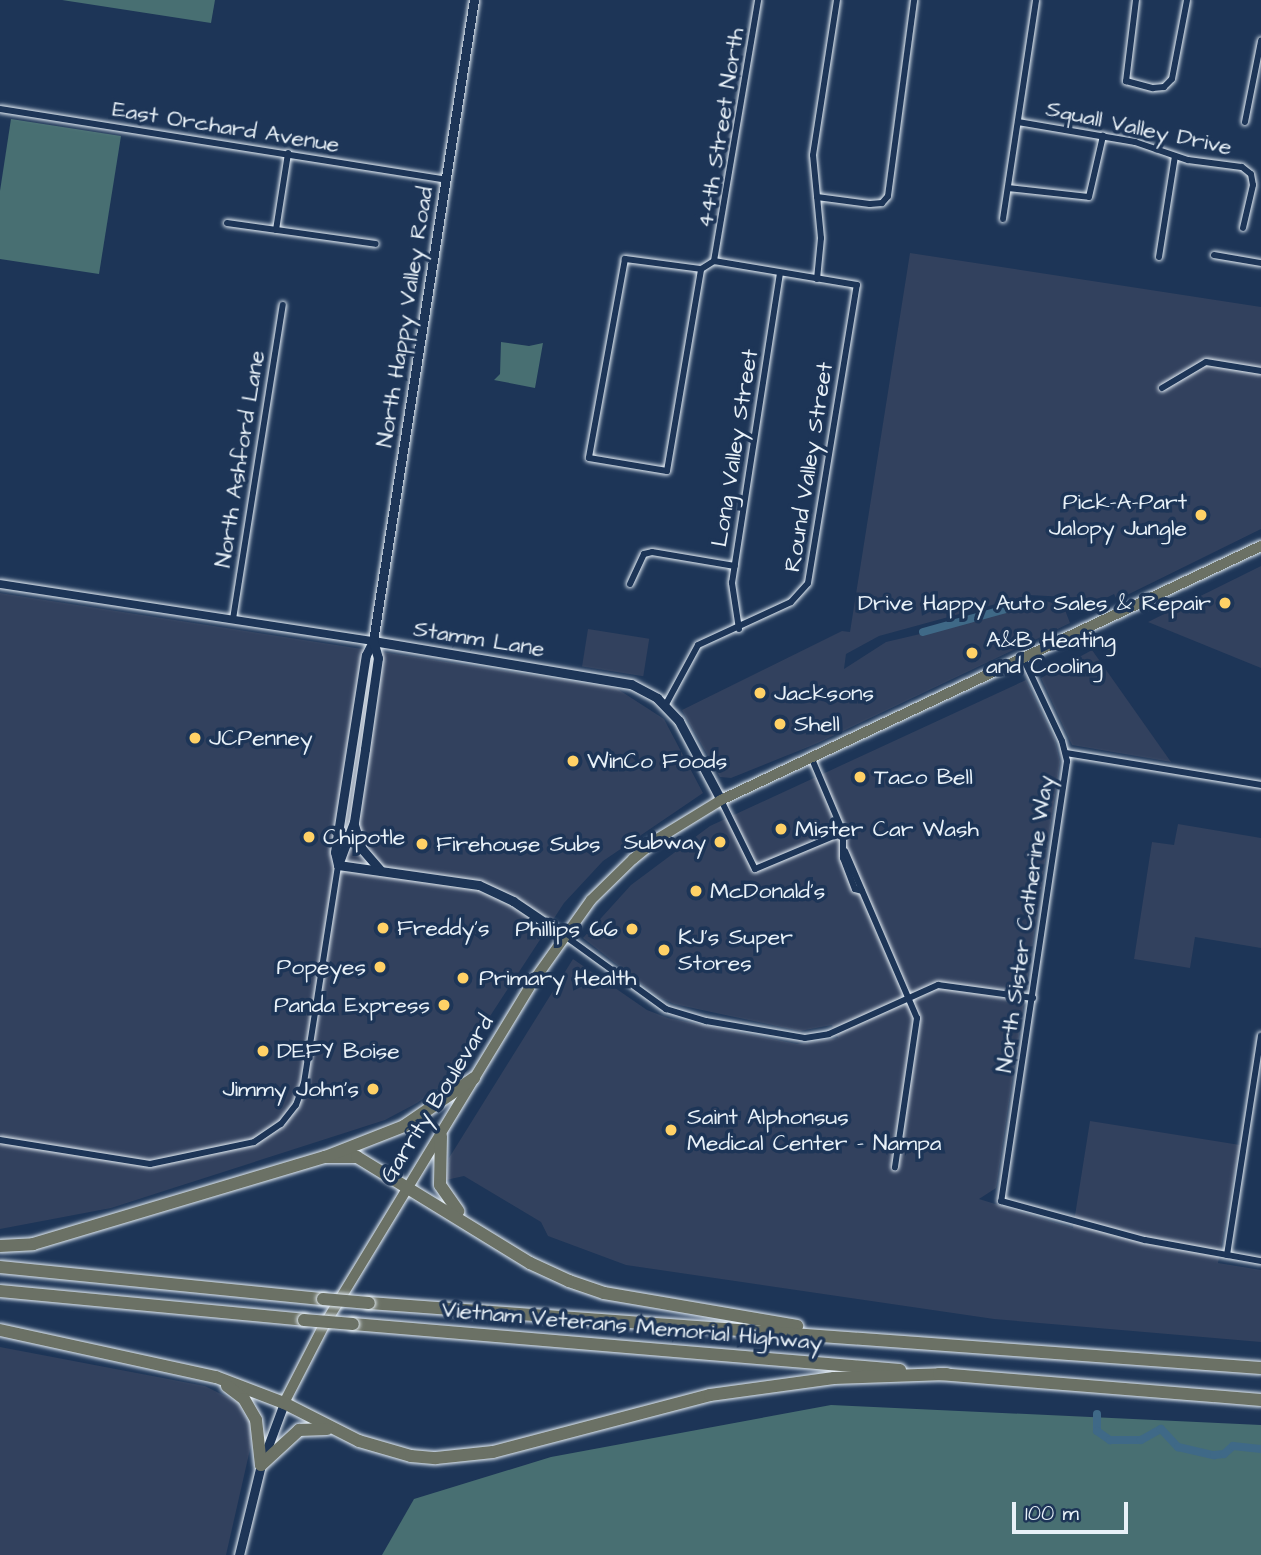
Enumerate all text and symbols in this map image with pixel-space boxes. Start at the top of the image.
street label: 44th Street North [692,26,750,230]
street label: East Orchard Avenue [110,95,342,159]
street label: Squall Valley Drive [1043,95,1235,161]
street label: North Happy Valley Road [371,185,439,449]
street label: Long Valley Street [706,347,764,549]
street label: North Ashford Lane [209,348,271,570]
street label: Round Valley Street [779,360,839,574]
place label: Pick-A-Part Jalopy Jungle [1049,488,1187,542]
marker: Pick-A-Part Jalopy Jungle [1193,507,1209,523]
place label: Drive Happy Auto Sales & Repair [858,589,1211,617]
marker: Drive Happy Auto Sales & Repair [1217,595,1233,611]
street label: Stamm Lane [411,615,547,663]
place label: A&B Heating and Cooling [986,626,1116,680]
marker: A&B Heating and Cooling [964,645,980,661]
place label: Jacksons [774,679,874,707]
marker: Jacksons [752,685,768,701]
place label: Shell [794,710,840,738]
marker: Shell [772,716,788,732]
place label: JCPenney [209,724,313,752]
marker: JCPenney [187,730,203,746]
place label: WinCo Foods [587,747,727,775]
marker: WinCo Foods [565,753,581,769]
place label: Taco Bell [874,763,973,791]
marker: Taco Bell [852,769,868,785]
street label: North Sister Catherine Way [990,774,1060,1074]
place label: Mister Car Wash [795,815,979,843]
marker: Mister Car Wash [773,821,789,837]
place label: Chipotle [323,823,405,851]
place label: Subway [624,828,706,856]
marker: Chipotle [301,829,317,845]
place label: Firehouse Subs [436,830,601,858]
marker: Subway [712,834,728,850]
marker: Firehouse Subs [414,836,430,852]
place label: McDonald's [710,877,825,905]
marker: McDonald's [688,883,704,899]
place label: Freddy's [397,914,490,942]
place label: Phillips 66 [515,915,618,943]
marker: Freddy's [375,920,391,936]
marker: Phillips 66 [624,921,640,937]
place label: KJ's Super Stores [678,923,793,977]
marker: KJ's Super Stores [656,942,672,958]
place label: Popeyes [277,953,366,981]
marker: Popeyes [372,959,388,975]
place label: Primary Health [479,964,636,992]
marker: Primary Health [453,968,473,988]
place label: Panda Express [274,991,430,1019]
marker: Panda Express [436,997,452,1013]
street label: Garrity Boulevard [374,1010,500,1188]
place label: DEFY Boise [277,1037,400,1065]
marker: DEFY Boise [255,1043,271,1059]
place label: Jimmy John's [222,1075,359,1103]
marker: Jimmy John's [365,1081,381,1097]
place label: Saint Alphonsus Medical Center - Nampa [687,1103,942,1157]
marker: Saint Alphonsus Medical Center - Nampa [661,1120,681,1140]
street label: Vietnam Veterans Memorial Highway [441,1296,823,1356]
scale bar [1016,1488,1132,1532]
text: 100 m [1025,1499,1079,1528]

